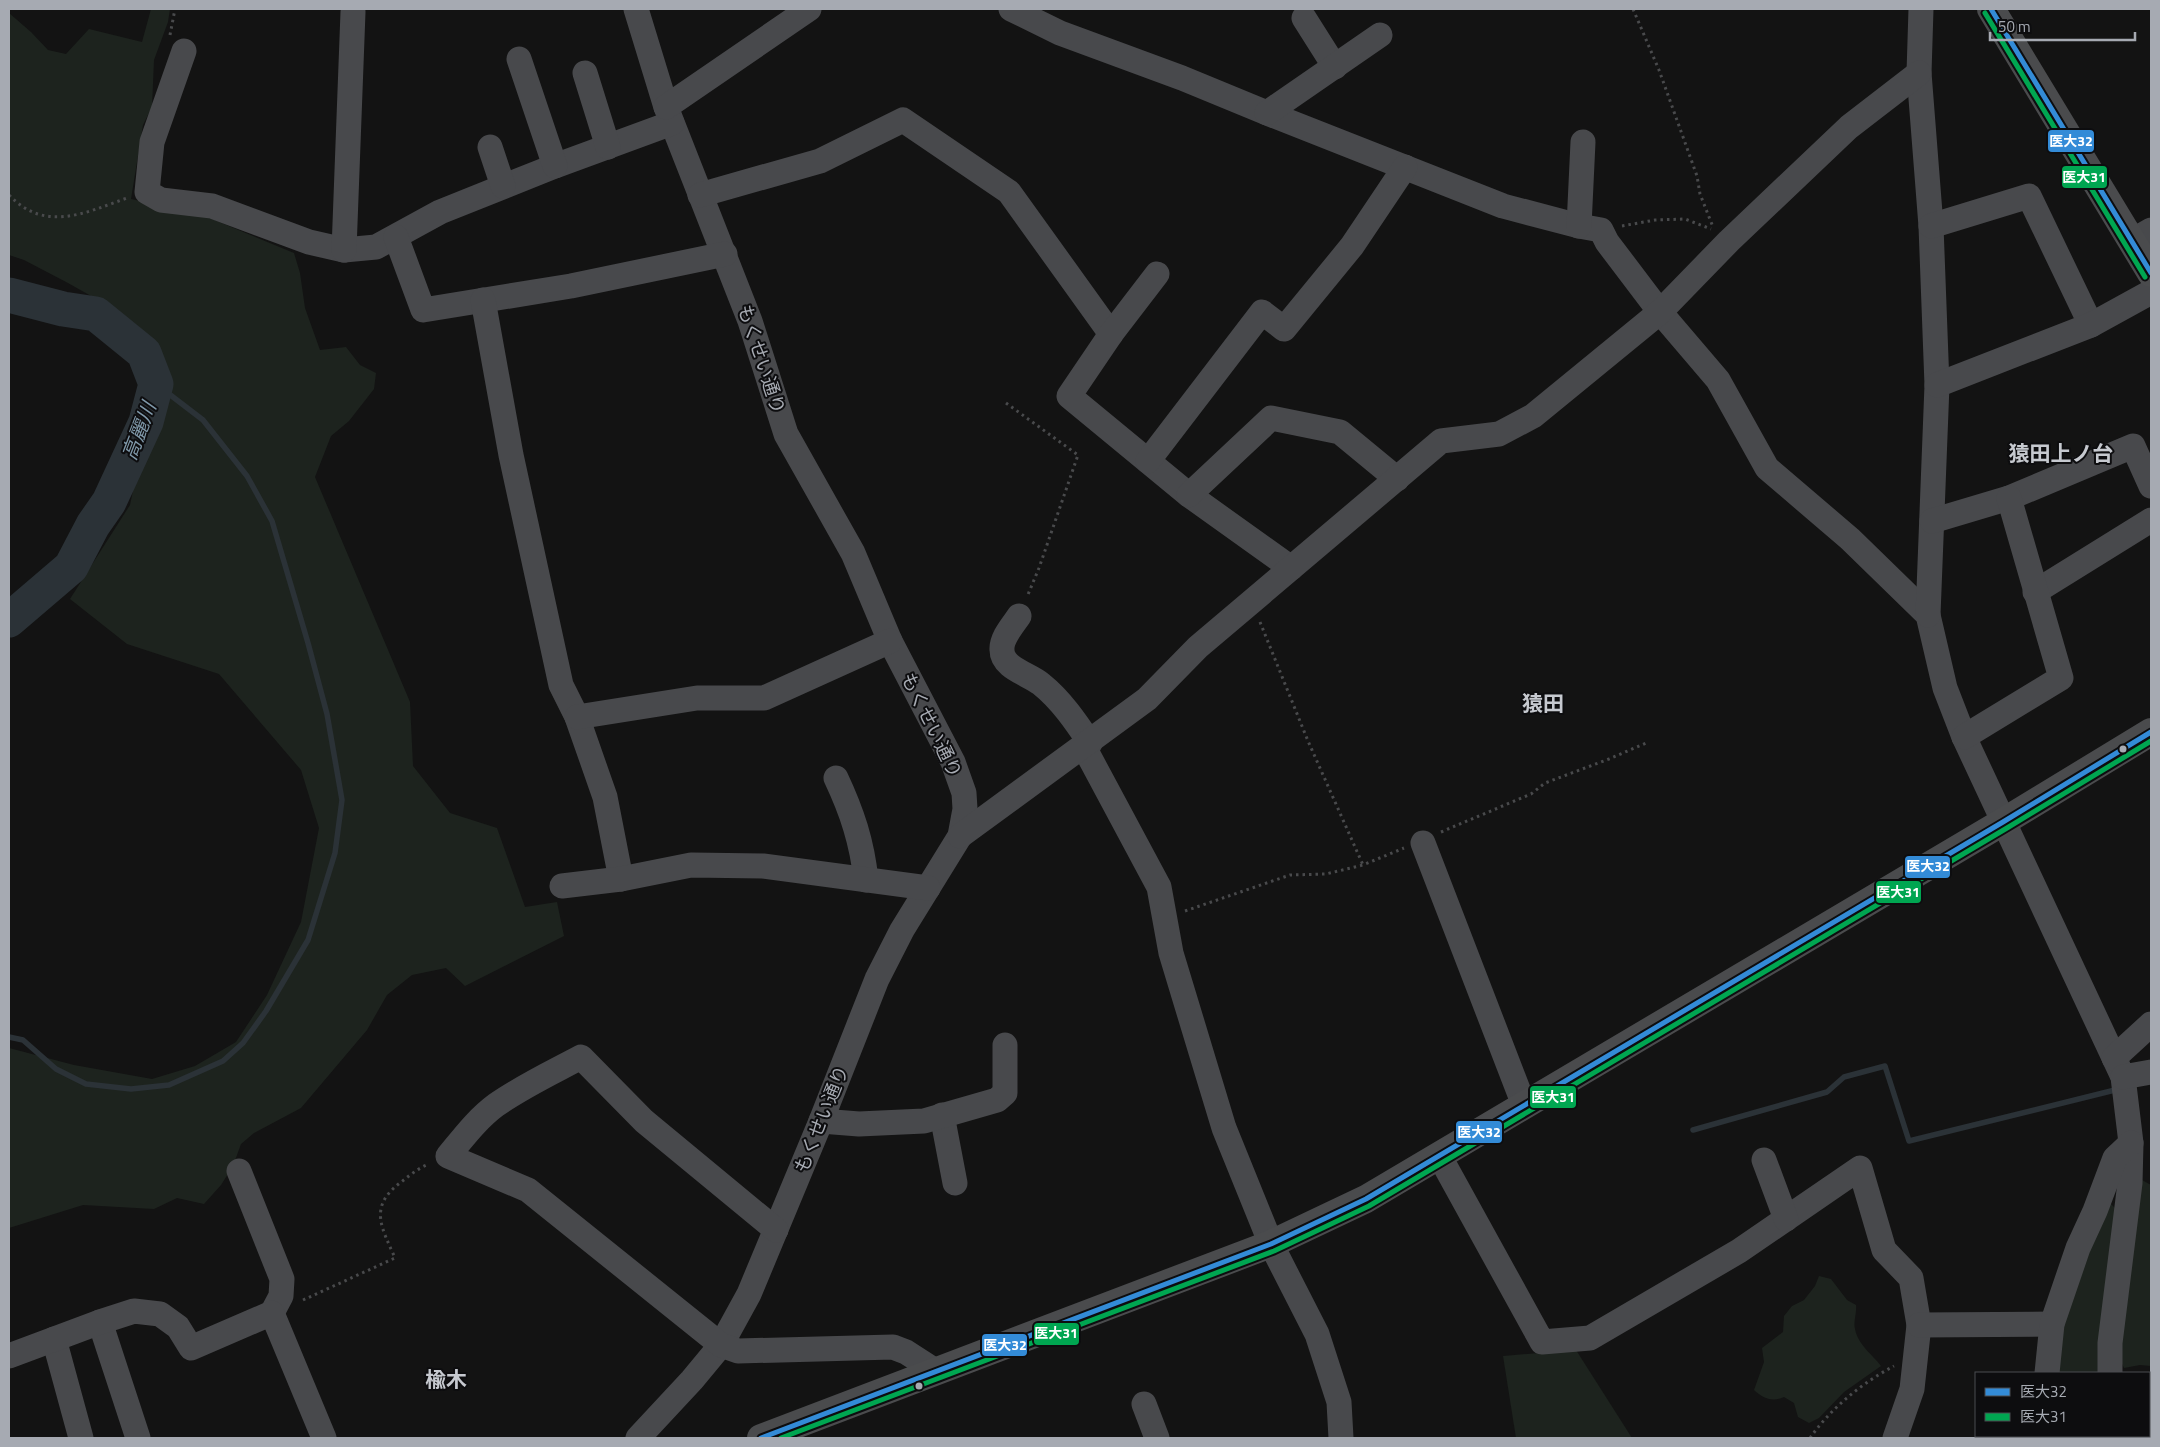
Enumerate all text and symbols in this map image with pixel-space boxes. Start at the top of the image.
scale bar [1990,10,2135,42]
text: 50 m [1998,15,2031,38]
line badge: 医大32 [2047,129,2095,153]
text: 医大32 [2049,130,2093,151]
line badge: 医大31 [2061,165,2108,189]
text: 医大31 [2062,166,2106,187]
street label: もくせい通り [731,300,794,418]
water label: 高麗川 [113,395,164,464]
district label: 猿田上ノ台 [2009,437,2114,469]
street label: もくせい通り [894,667,970,782]
district label: 猿田 [1522,687,1564,719]
unlabelled marker [2118,744,2128,754]
line badge: 医大32 [1904,855,1951,879]
text: 医大32 [1906,855,1950,876]
line badge: 医大31 [1875,880,1922,904]
text: 医大31 [1876,881,1920,902]
street label: もくせい通り [786,1061,855,1177]
line badge: 医大31 [1529,1085,1577,1109]
text: 医大31 [1531,1086,1575,1107]
line badge: 医大32 [1455,1120,1503,1144]
text: 医大32 [1457,1121,1501,1142]
line badge: 医大31 [1033,1322,1080,1346]
text: 医大31 [1034,1322,1078,1343]
line badge: 医大32 [981,1333,1028,1357]
text: 医大32 [983,1334,1027,1355]
district label: 楡木 [425,1363,467,1395]
legend [1975,1372,2150,1437]
text: 医大32 [2020,1380,2067,1403]
unlabelled marker [914,1381,924,1391]
text: 医大31 [2020,1405,2067,1428]

